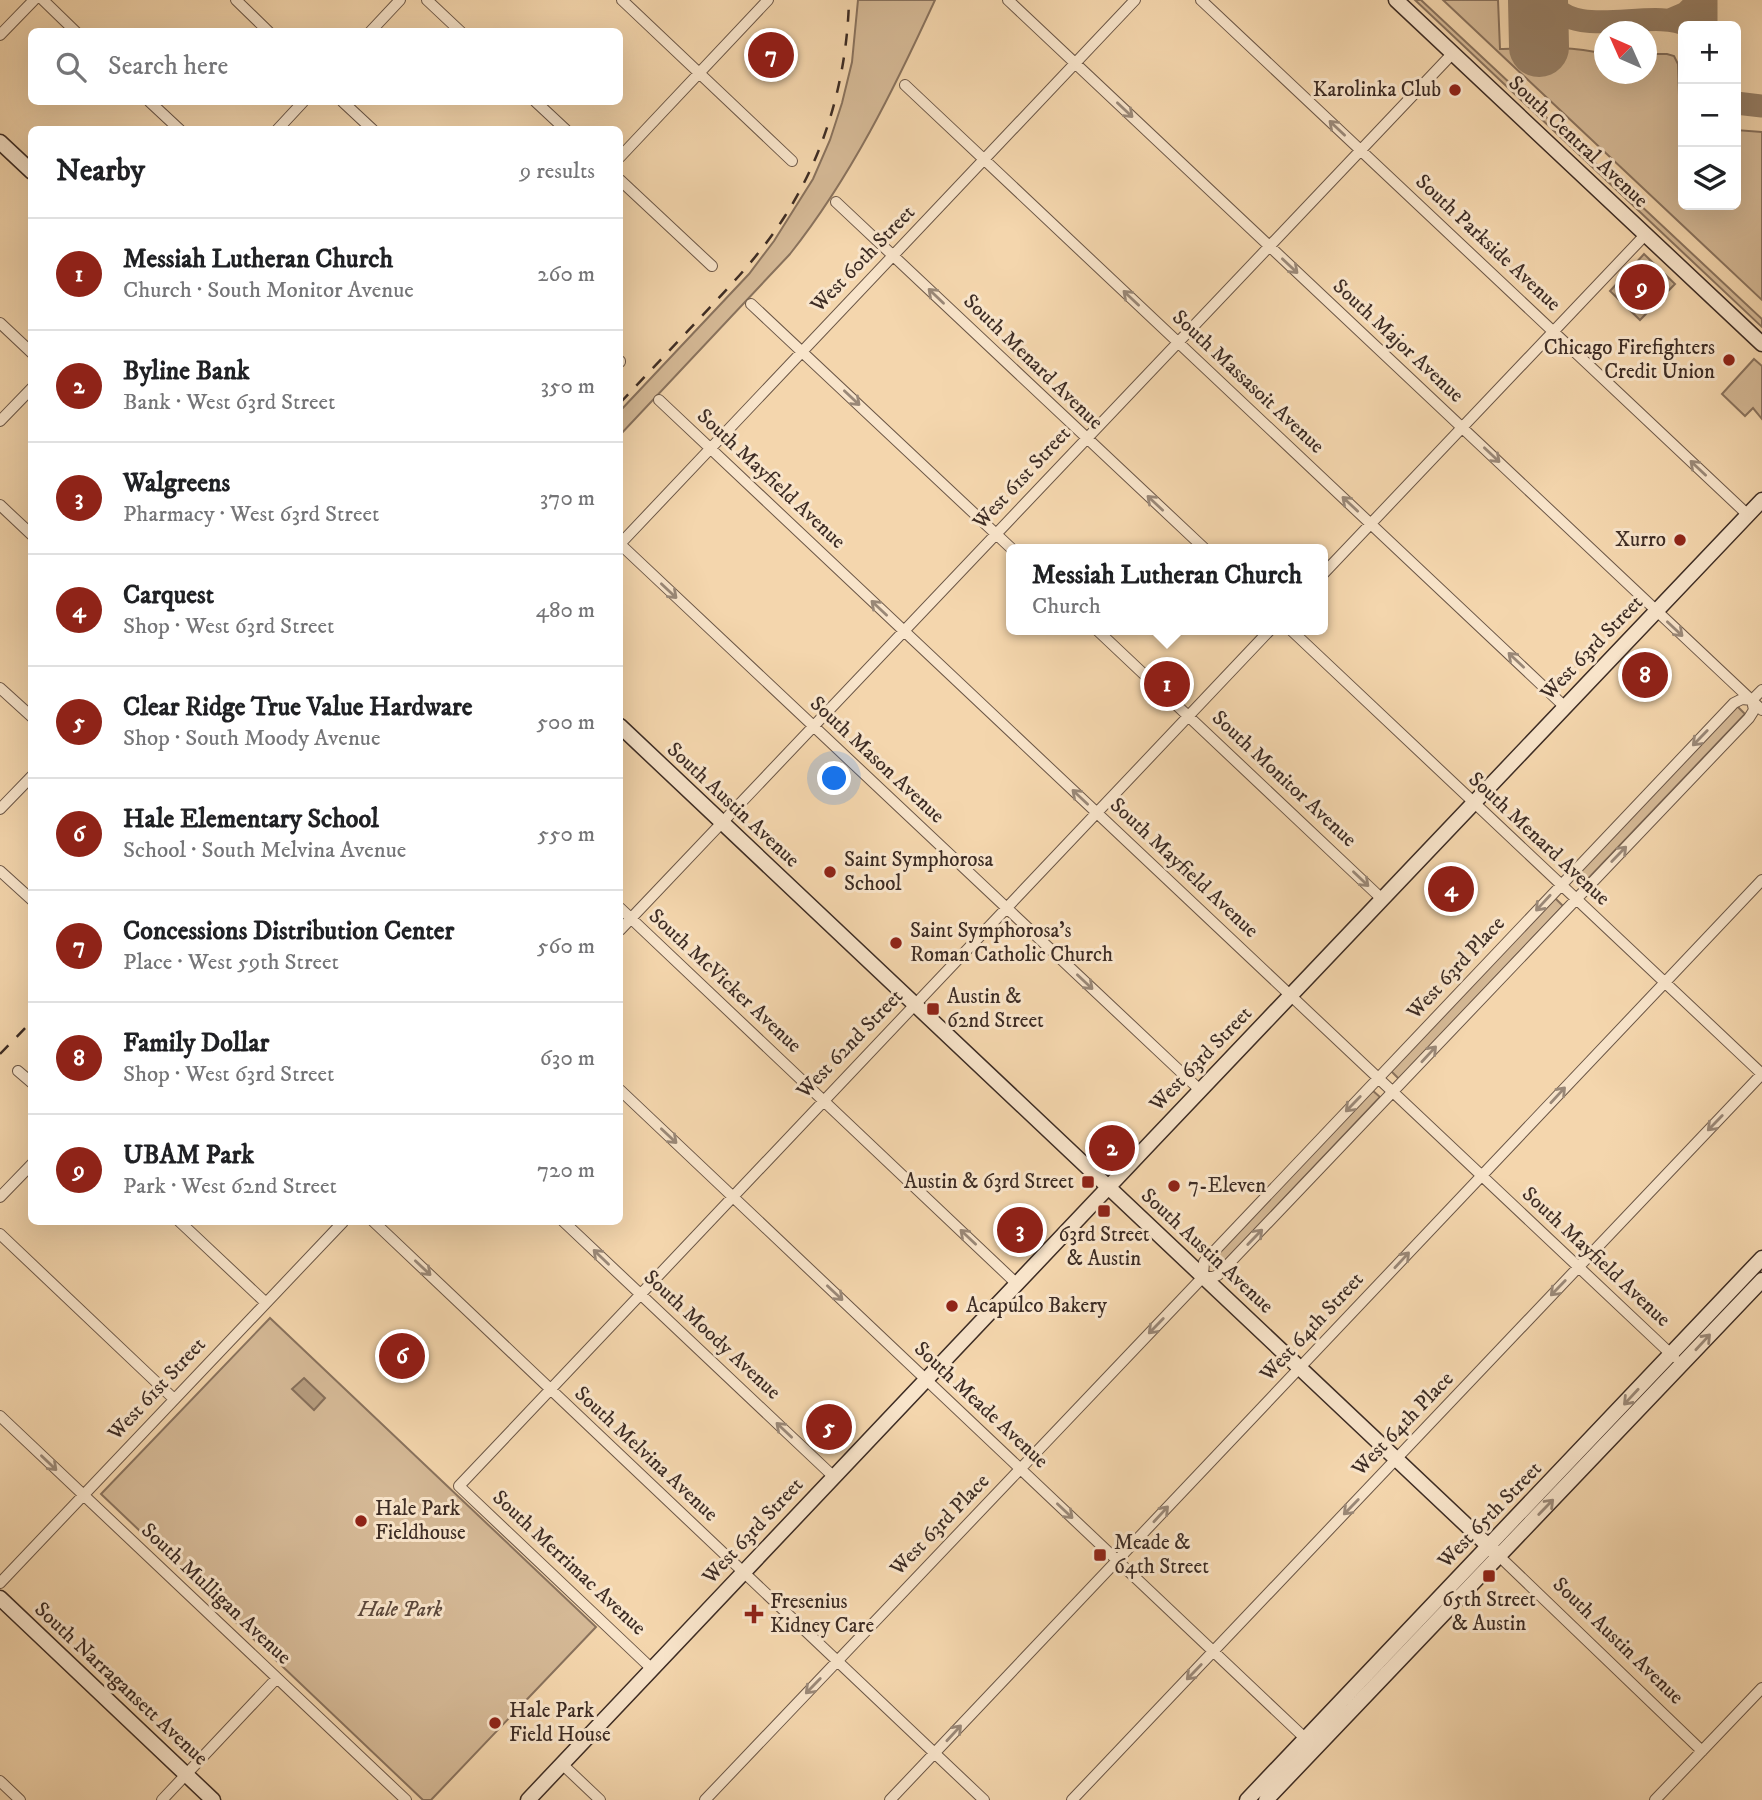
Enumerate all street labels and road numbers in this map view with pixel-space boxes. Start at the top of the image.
street label: South Central Avenue [1503,70,1654,214]
street label: South Parkside Avenue [1410,169,1566,317]
street label: West 60th Street [805,200,921,319]
street label: South Major Avenue [1327,274,1469,409]
street label: South Menard Avenue [958,289,1109,436]
street label: South Massasoit Avenue [1166,305,1330,460]
street label: South Mayfield Avenue [691,403,851,555]
street label: West 61st Street [967,421,1077,536]
street label: West 63rd Street [1535,590,1649,707]
street label: South Mason Avenue [804,691,950,829]
street label: South Monitor Avenue [1206,705,1362,853]
street label: South Austin Avenue [661,737,805,873]
street label: South Menard Avenue [1463,767,1616,912]
street label: South Mayfield Avenue [1104,792,1264,944]
street label: South McVicker Avenue [643,903,807,1059]
street label: West 63rd Place [1401,911,1511,1026]
street label: West 62nd Street [791,984,909,1105]
street label: West 63rd Street [1144,1001,1258,1118]
street label: South Mayfield Avenue [1516,1181,1676,1333]
street label: South Austin Avenue [1135,1183,1279,1319]
street label: South Moody Avenue [638,1265,786,1406]
street label: West 64th Street [1254,1267,1369,1388]
street label: West 61st Street [102,1332,212,1447]
street label: South Meade Avenue [908,1336,1054,1474]
street label: West 64th Place [1346,1366,1460,1482]
street label: South Melvina Avenue [569,1381,723,1527]
street label: West 65th Street [1432,1456,1548,1575]
street label: West 63rd Place [884,1468,995,1582]
street label: West 63rd Street [696,1472,809,1590]
street label: South Merrimac Avenue [487,1485,652,1641]
street label: South Mulligan Avenue [136,1518,297,1670]
street label: South Austin Avenue [1547,1572,1689,1710]
street label: South Narragansett Avenue [29,1597,214,1772]

